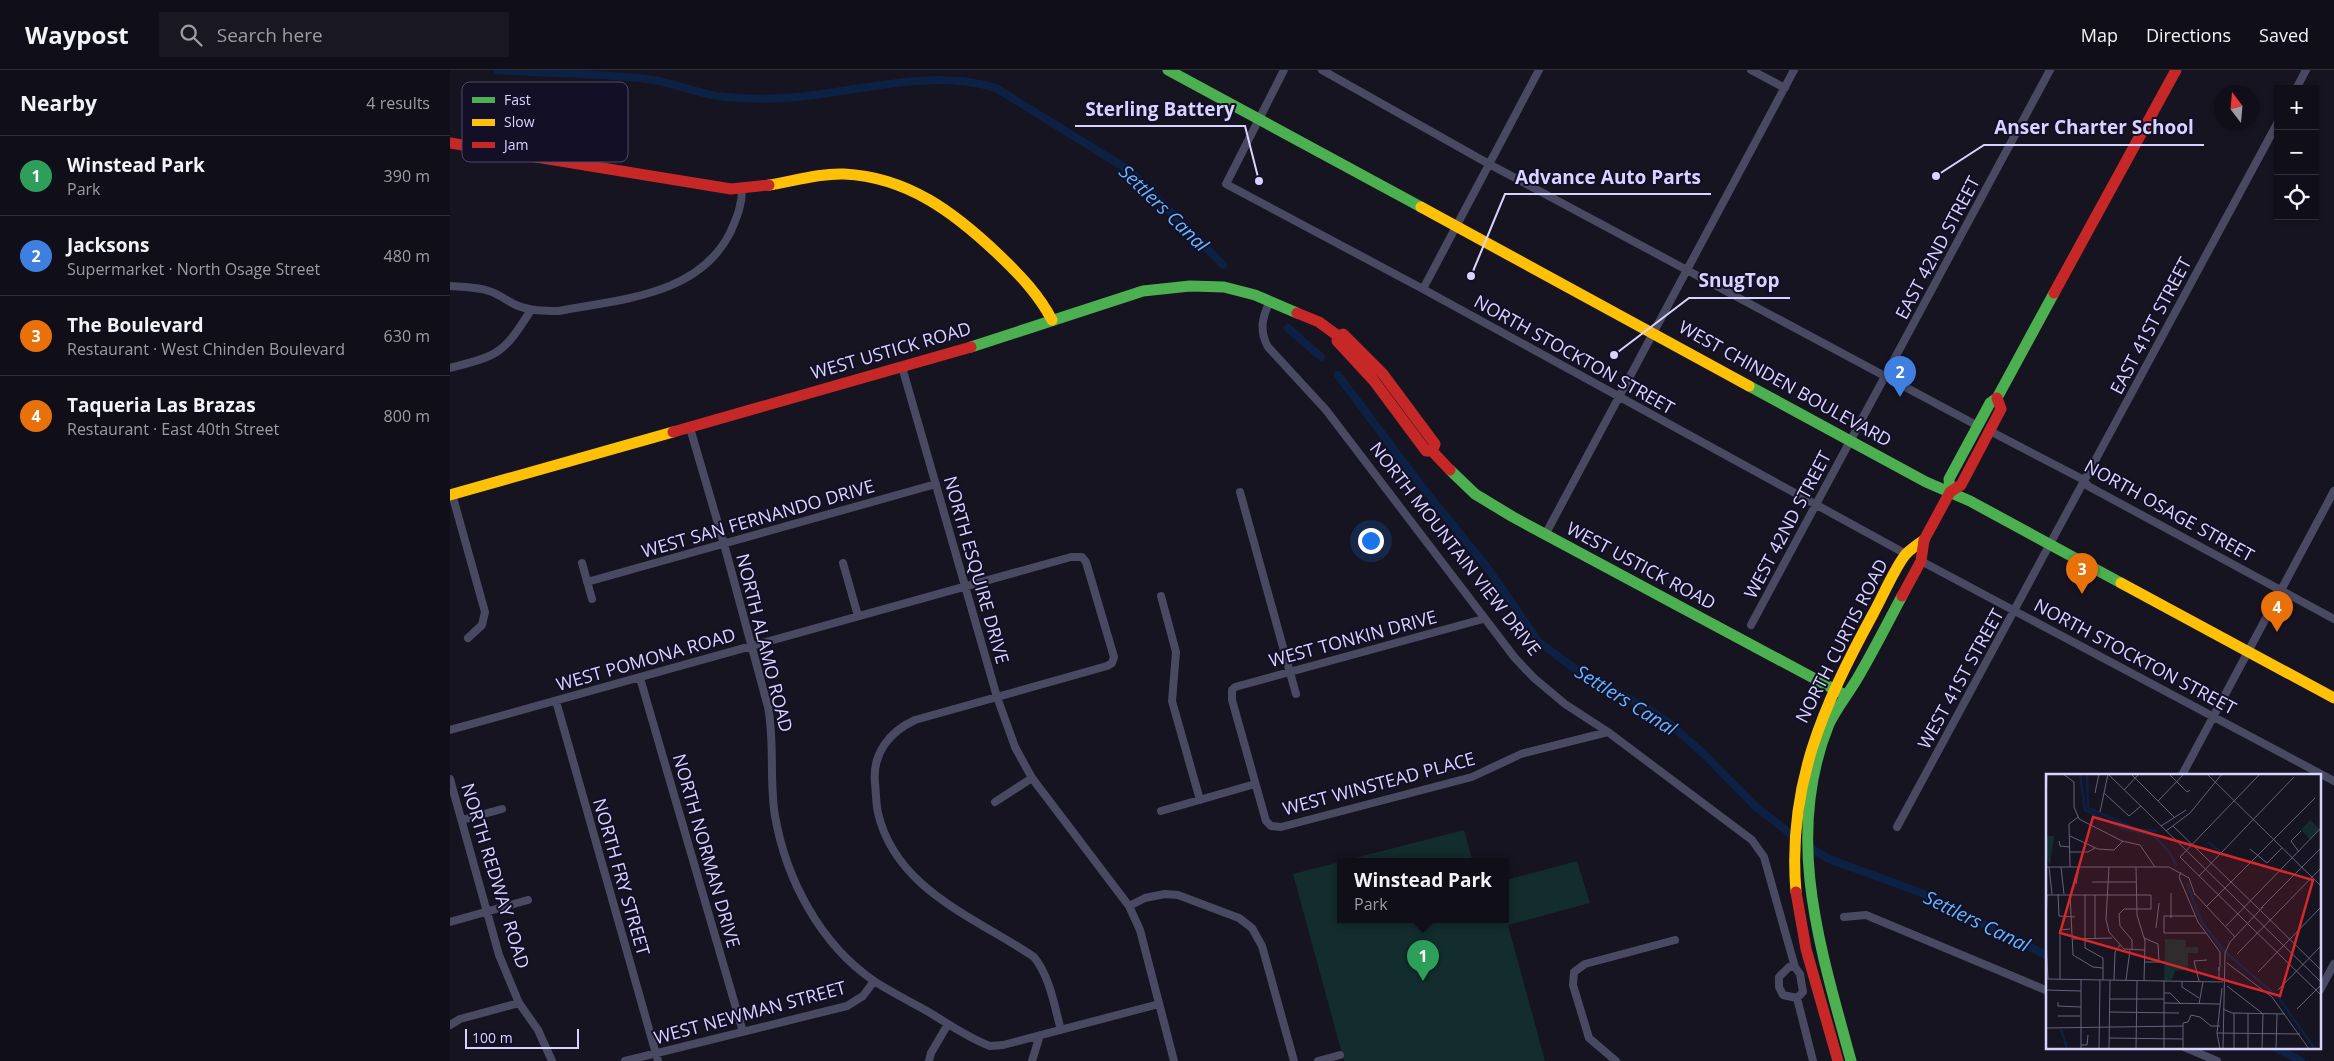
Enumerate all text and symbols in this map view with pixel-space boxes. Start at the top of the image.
search box [159,12,509,57]
text: Waypost [25,18,129,51]
icon: search [177,21,205,49]
text: Search here [217,22,323,48]
text: Map [2081,23,2118,47]
text: Directions [2146,23,2231,47]
text: Saved [2259,23,2309,47]
legend [462,82,628,162]
north arrow [2214,85,2259,130]
map controls [2274,85,2319,220]
button: + [2274,85,2319,130]
text: Nearby [20,89,97,117]
text: Fast [504,90,531,109]
text: 4 results [366,92,430,114]
callout: Sterling Battery [1075,92,1245,126]
text: Sterling Battery [1085,96,1235,122]
callout: Anser Charter School [1984,111,2204,145]
text: Slow [504,112,535,131]
text: Anser Charter School [1994,114,2194,140]
button: − [2274,130,2319,175]
text: Jam [502,135,529,154]
text: Winstead Park [67,152,205,178]
water label: Settlers Canal [1114,159,1215,258]
callout: Advance Auto Parts [1505,160,1711,194]
text: Advance Auto Parts [1515,164,1701,190]
text: 1 [31,165,41,187]
text: 390 m [384,165,430,187]
street label: EAST 42ND STREET [1889,172,1985,323]
button: locate [2274,175,2319,220]
text: Park [67,178,100,200]
text: Jacksons [67,232,149,258]
text: 2 [31,245,41,267]
text: 480 m [384,245,430,267]
street label: EAST 41ST STREET [2104,253,2196,398]
text: Supermarket · North Osage Street [67,258,320,280]
callout: SnugTop [1689,264,1790,298]
text: SnugTop [1699,267,1779,293]
street label: NORTH STOCKTON STREET [1470,289,1679,419]
text: The Boulevard [67,312,204,338]
street label: WEST CHINDEN BOULEVARD [1675,314,1896,452]
street label: WEST USTICK ROAD [808,316,974,384]
text: 3 [31,325,41,347]
text: 630 m [384,325,430,347]
text: Restaurant · West Chinden Boulevard [67,338,345,360]
pin: 2 [1884,356,1916,397]
text: Taqueria Las Brazas [67,392,256,418]
text: 4 [31,405,41,427]
text: 800 m [384,405,430,427]
text: Restaurant · East 40th Street [67,418,279,440]
street label: NORTH MOUNTAIN VIEW DRIVE [1365,437,1547,660]
street label: WEST 42ND STREET [1738,447,1836,602]
street label: NORTH OSAGE STREET [2080,453,2259,567]
street label: WEST SAN FERNANDO DRIVE [639,473,877,563]
street label: NORTH ESQUIRE DRIVE [939,473,1015,666]
street label: WEST USTICK ROAD [1563,516,1720,615]
your location [1358,528,1384,554]
street label: NORTH ALAMO ROAD [731,551,799,734]
pin: 3 [2066,553,2098,594]
street label: NORTH CURTIS ROAD [1789,554,1893,727]
pin: 4 [2261,591,2293,632]
street label: NORTH STOCKTON STREET [2030,593,2241,720]
street label: WEST TONKIN DRIVE [1266,604,1439,672]
street label: WEST 41ST STREET [1912,604,2009,753]
street label: WEST POMONA ROAD [553,622,738,696]
water label: Settlers Canal [1570,659,1683,742]
street label: WEST WINSTEAD PLACE [1280,746,1478,820]
street label: NORTH NORMAN DRIVE [668,751,746,951]
inset map [2046,774,2322,1048]
street label: NORTH REDWAY ROAD [456,780,536,971]
street label: NORTH FRY STREET [588,795,656,958]
popup [1337,858,1509,923]
text: Winstead Park [1354,867,1492,893]
water label: Settlers Canal [1920,884,2035,958]
text: Park [1354,893,1388,915]
pin: 1 [1407,940,1439,981]
street label: WEST NEWMAN STREET [651,975,848,1049]
scale bar [465,1026,579,1049]
text: 100 m [472,1028,513,1047]

